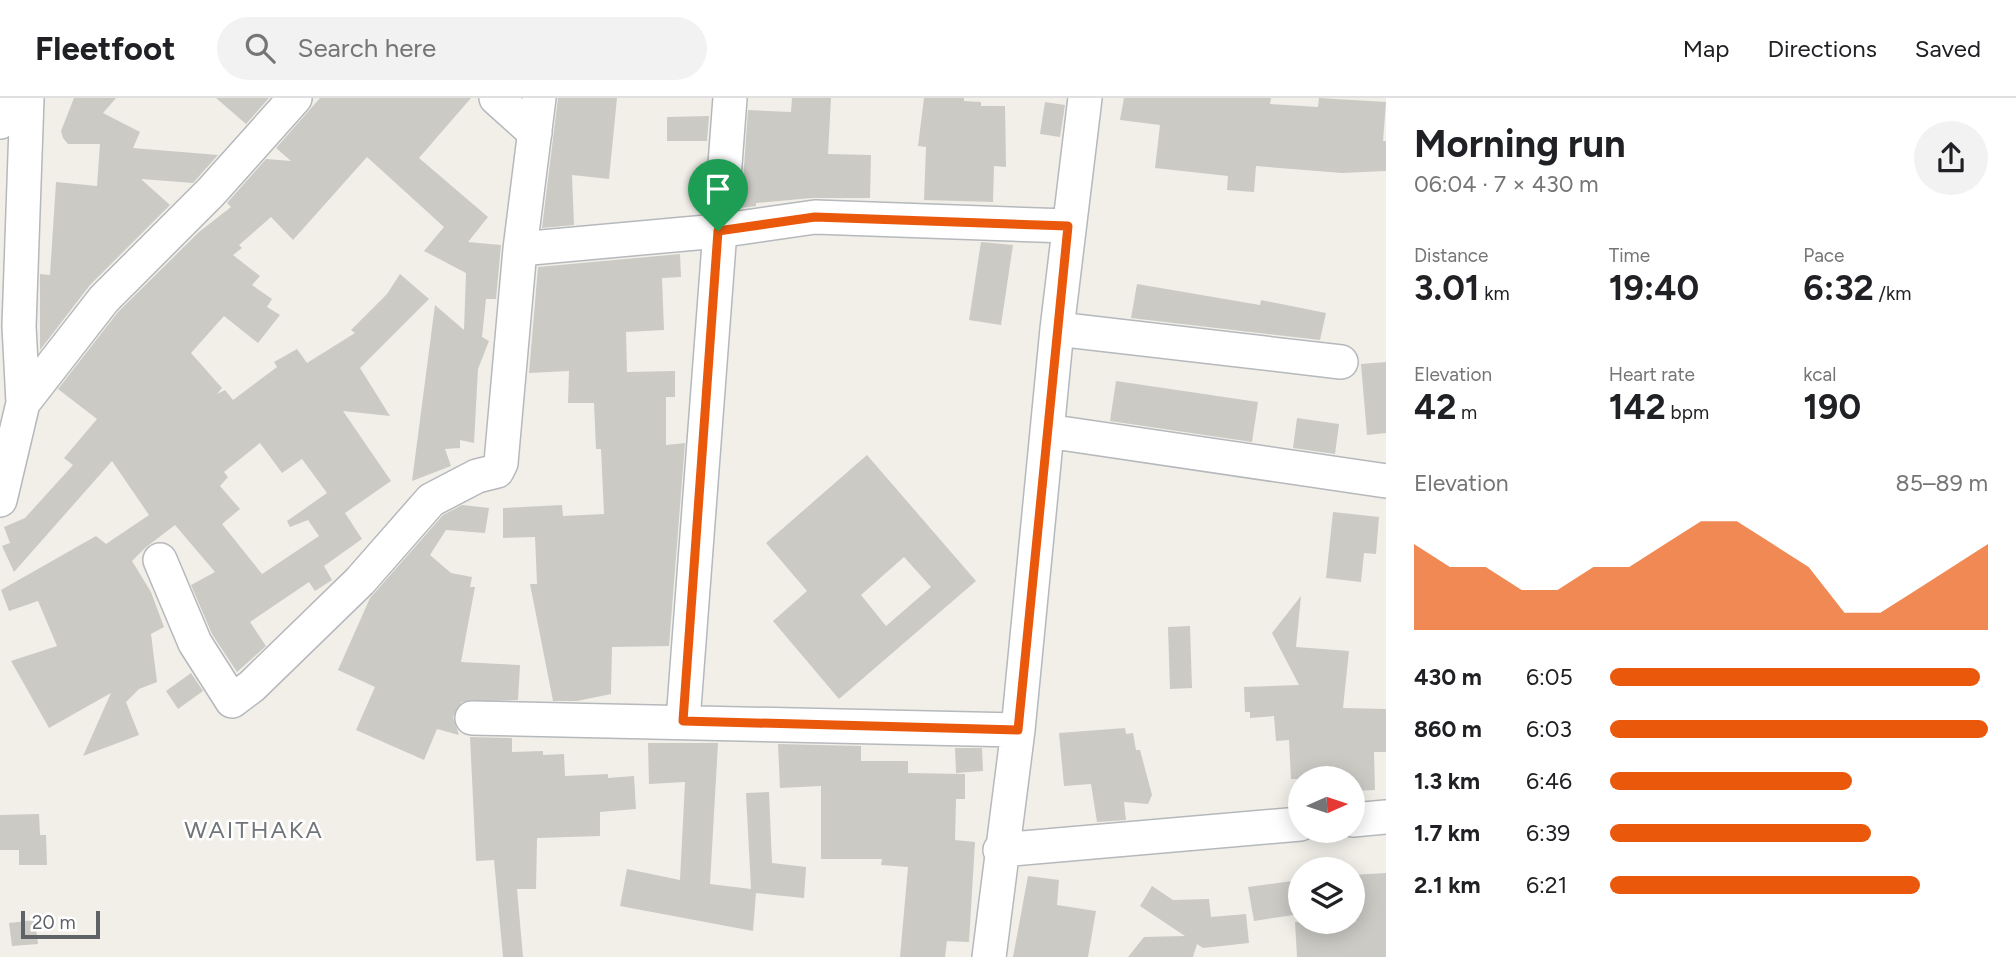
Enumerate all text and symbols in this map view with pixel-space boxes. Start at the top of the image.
search box [217,17,707,80]
text: Fleetfoot [35,29,175,68]
icon: search [241,29,279,67]
text: Search here [297,32,436,64]
text: Map [1683,34,1729,63]
text: Directions [1767,34,1877,63]
text: Saved [1915,34,1981,63]
text: Morning run [1414,121,1626,167]
button: share [1914,121,1988,195]
pin [688,159,748,231]
icon: arrive [699,170,737,208]
text: 06:04 · 7 × 430 m [1414,170,1599,198]
text: Distance [1414,244,1488,267]
text: Time [1609,244,1650,267]
text: Pace [1803,244,1844,267]
text: 3.01 [1414,267,1480,309]
text: 19:40 [1609,267,1699,309]
text: 6:32 [1803,267,1874,309]
text: km [1480,282,1510,305]
text: /km [1874,282,1911,305]
text: Elevation [1414,363,1492,386]
text: Heart rate [1609,363,1695,386]
text: kcal [1803,363,1837,386]
text: 42 [1414,386,1456,428]
text: 142 [1609,386,1666,428]
text: 190 [1803,386,1861,428]
text: m [1456,401,1477,424]
text: bpm [1666,401,1709,424]
text: Elevation [1414,469,1509,497]
text: 85–89 m [1896,469,1988,497]
text: 430 m [1414,663,1482,691]
text: 6:05 [1526,663,1573,691]
text: 860 m [1414,715,1482,743]
text: 6:03 [1526,715,1572,743]
north arrow [1288,766,1365,844]
map controls [1288,766,1365,934]
text: 1.3 km [1414,767,1480,795]
text: 6:46 [1526,767,1572,795]
district label: WAITHAKA [184,815,324,844]
text: 1.7 km [1414,819,1480,847]
text: 6:39 [1526,819,1570,847]
button: layers [1288,857,1365,934]
text: 2.1 km [1414,871,1481,899]
text: 6:21 [1526,871,1567,899]
scale bar [21,908,100,940]
text: 20 m [32,911,76,934]

